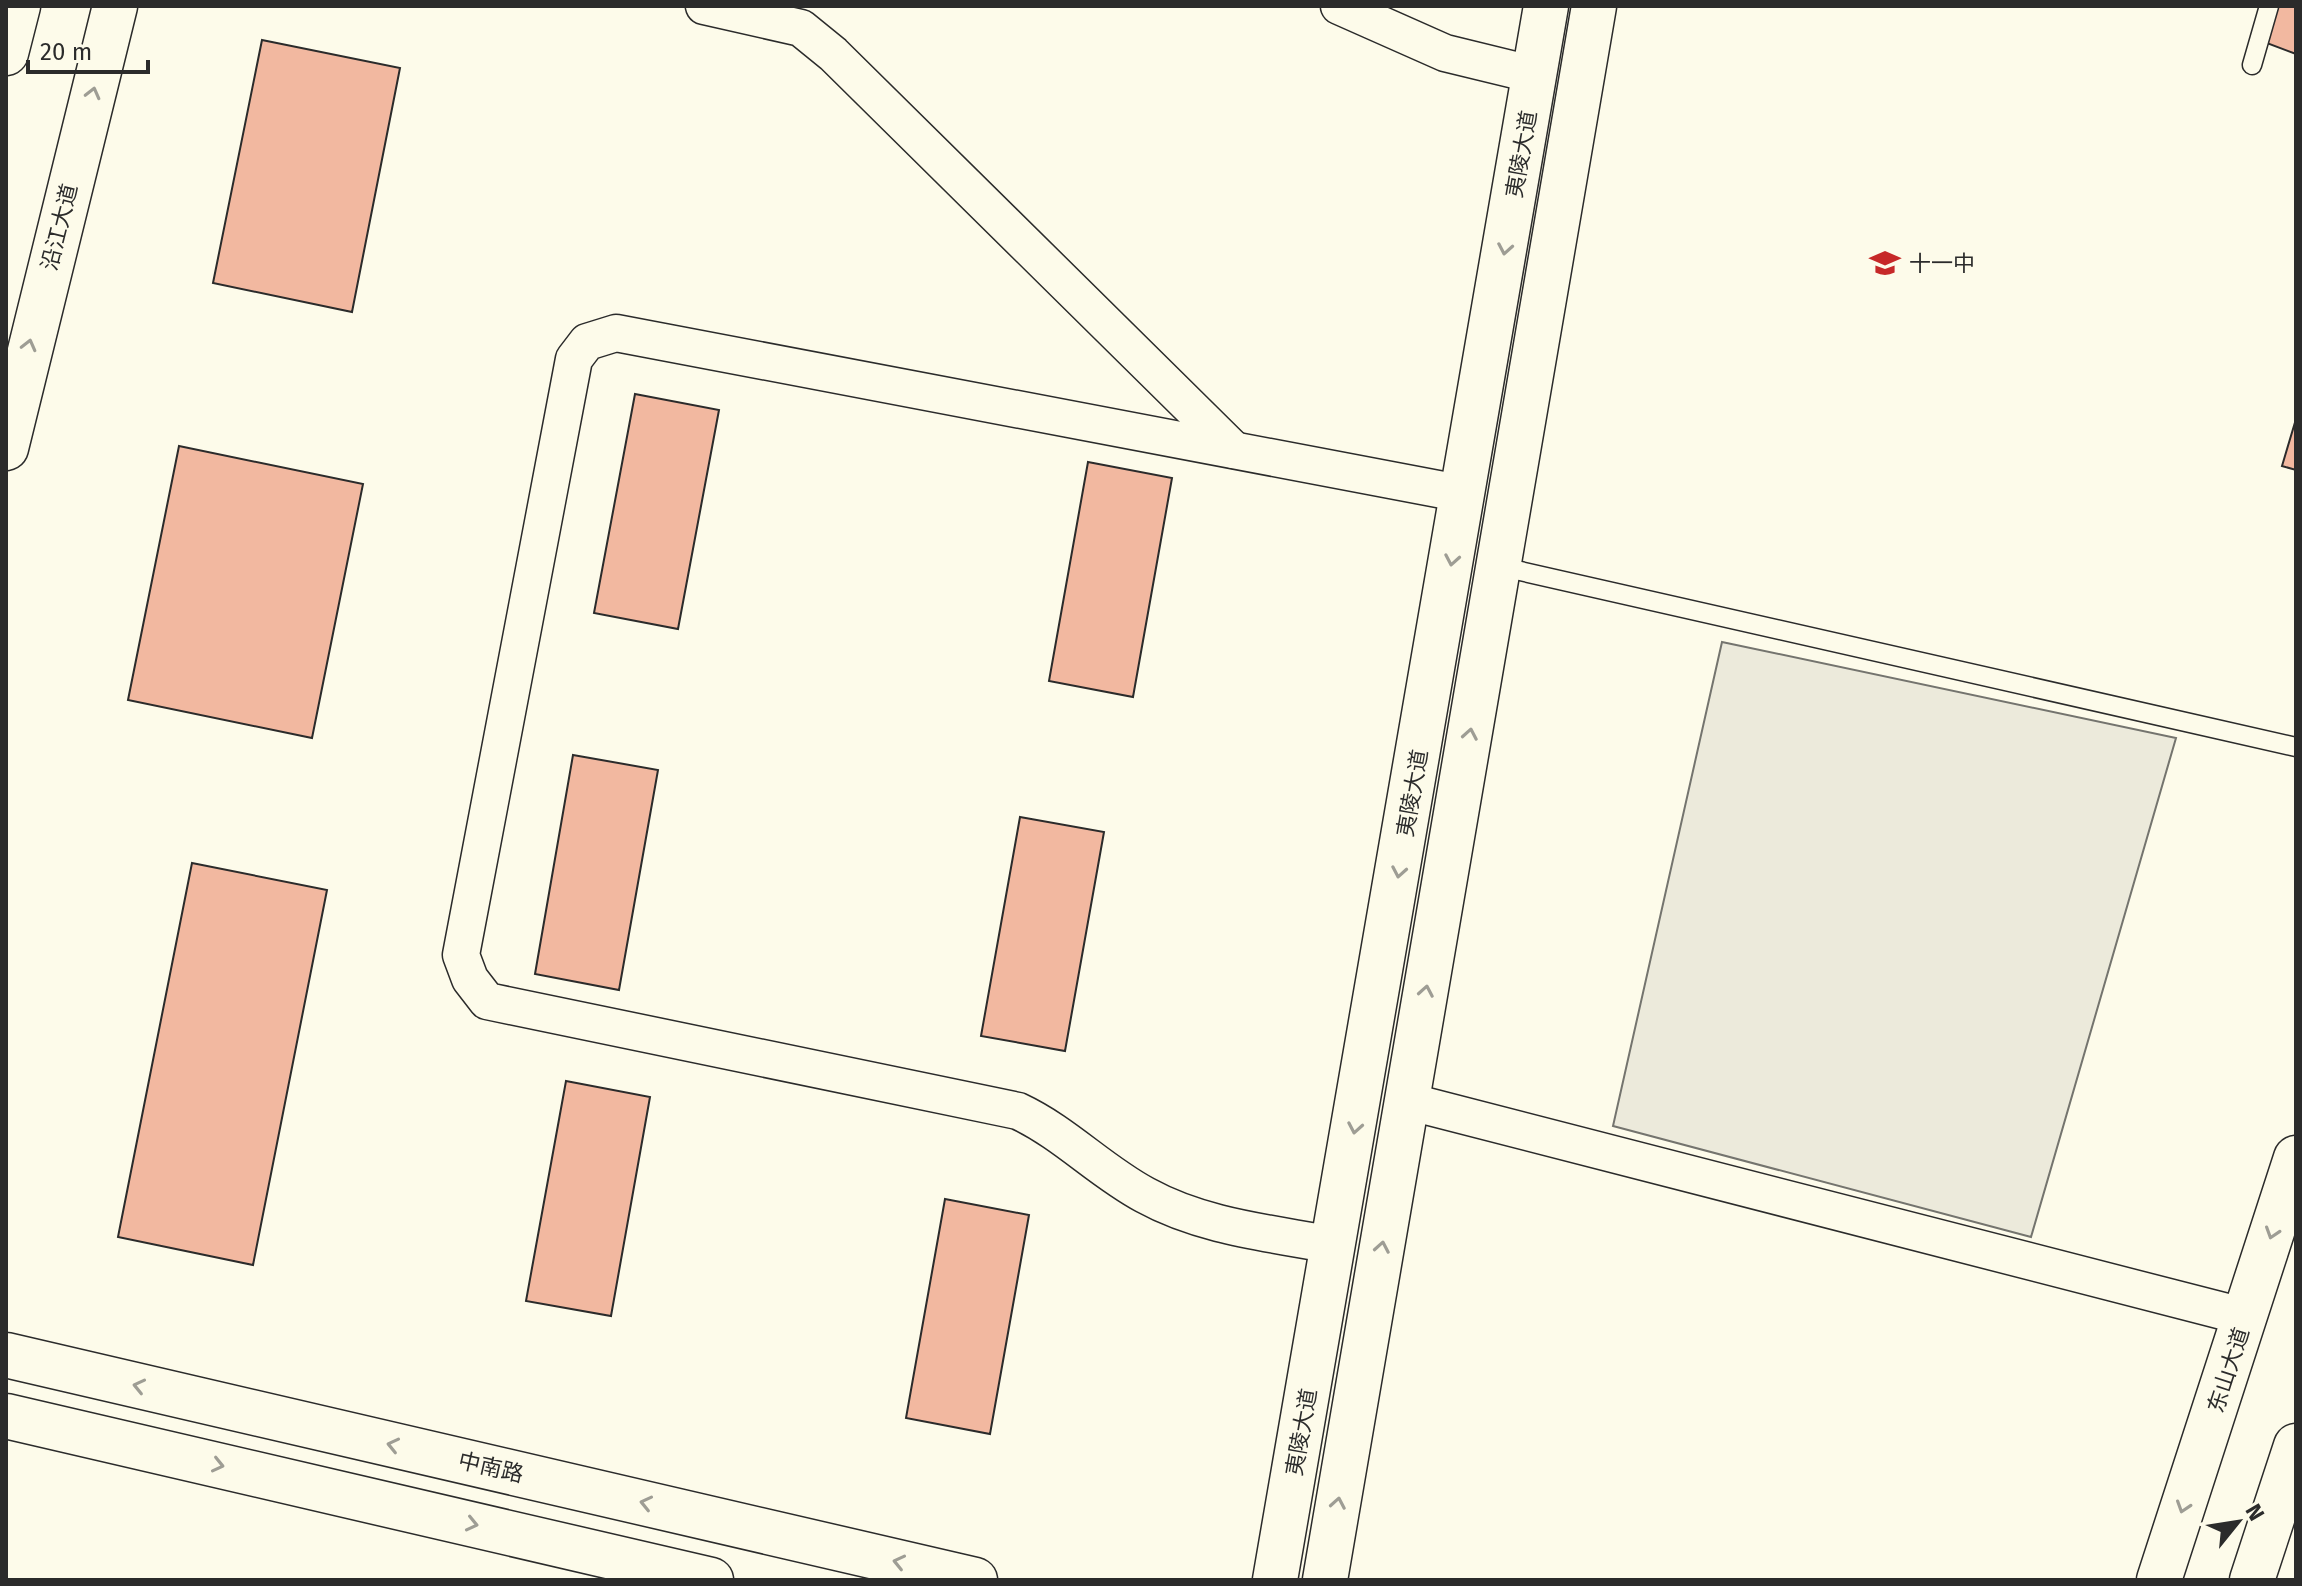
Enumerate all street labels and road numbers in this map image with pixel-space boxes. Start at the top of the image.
street label: 夷陵大道 [1501,108,1542,200]
street label: 沿江大道 [36,181,83,273]
street label: 夷陵大道 [1392,747,1433,839]
street label: 东山大道 [2202,1324,2255,1416]
street label: 夷陵大道 [1281,1386,1322,1478]
street label: 中南路 [456,1447,526,1488]

